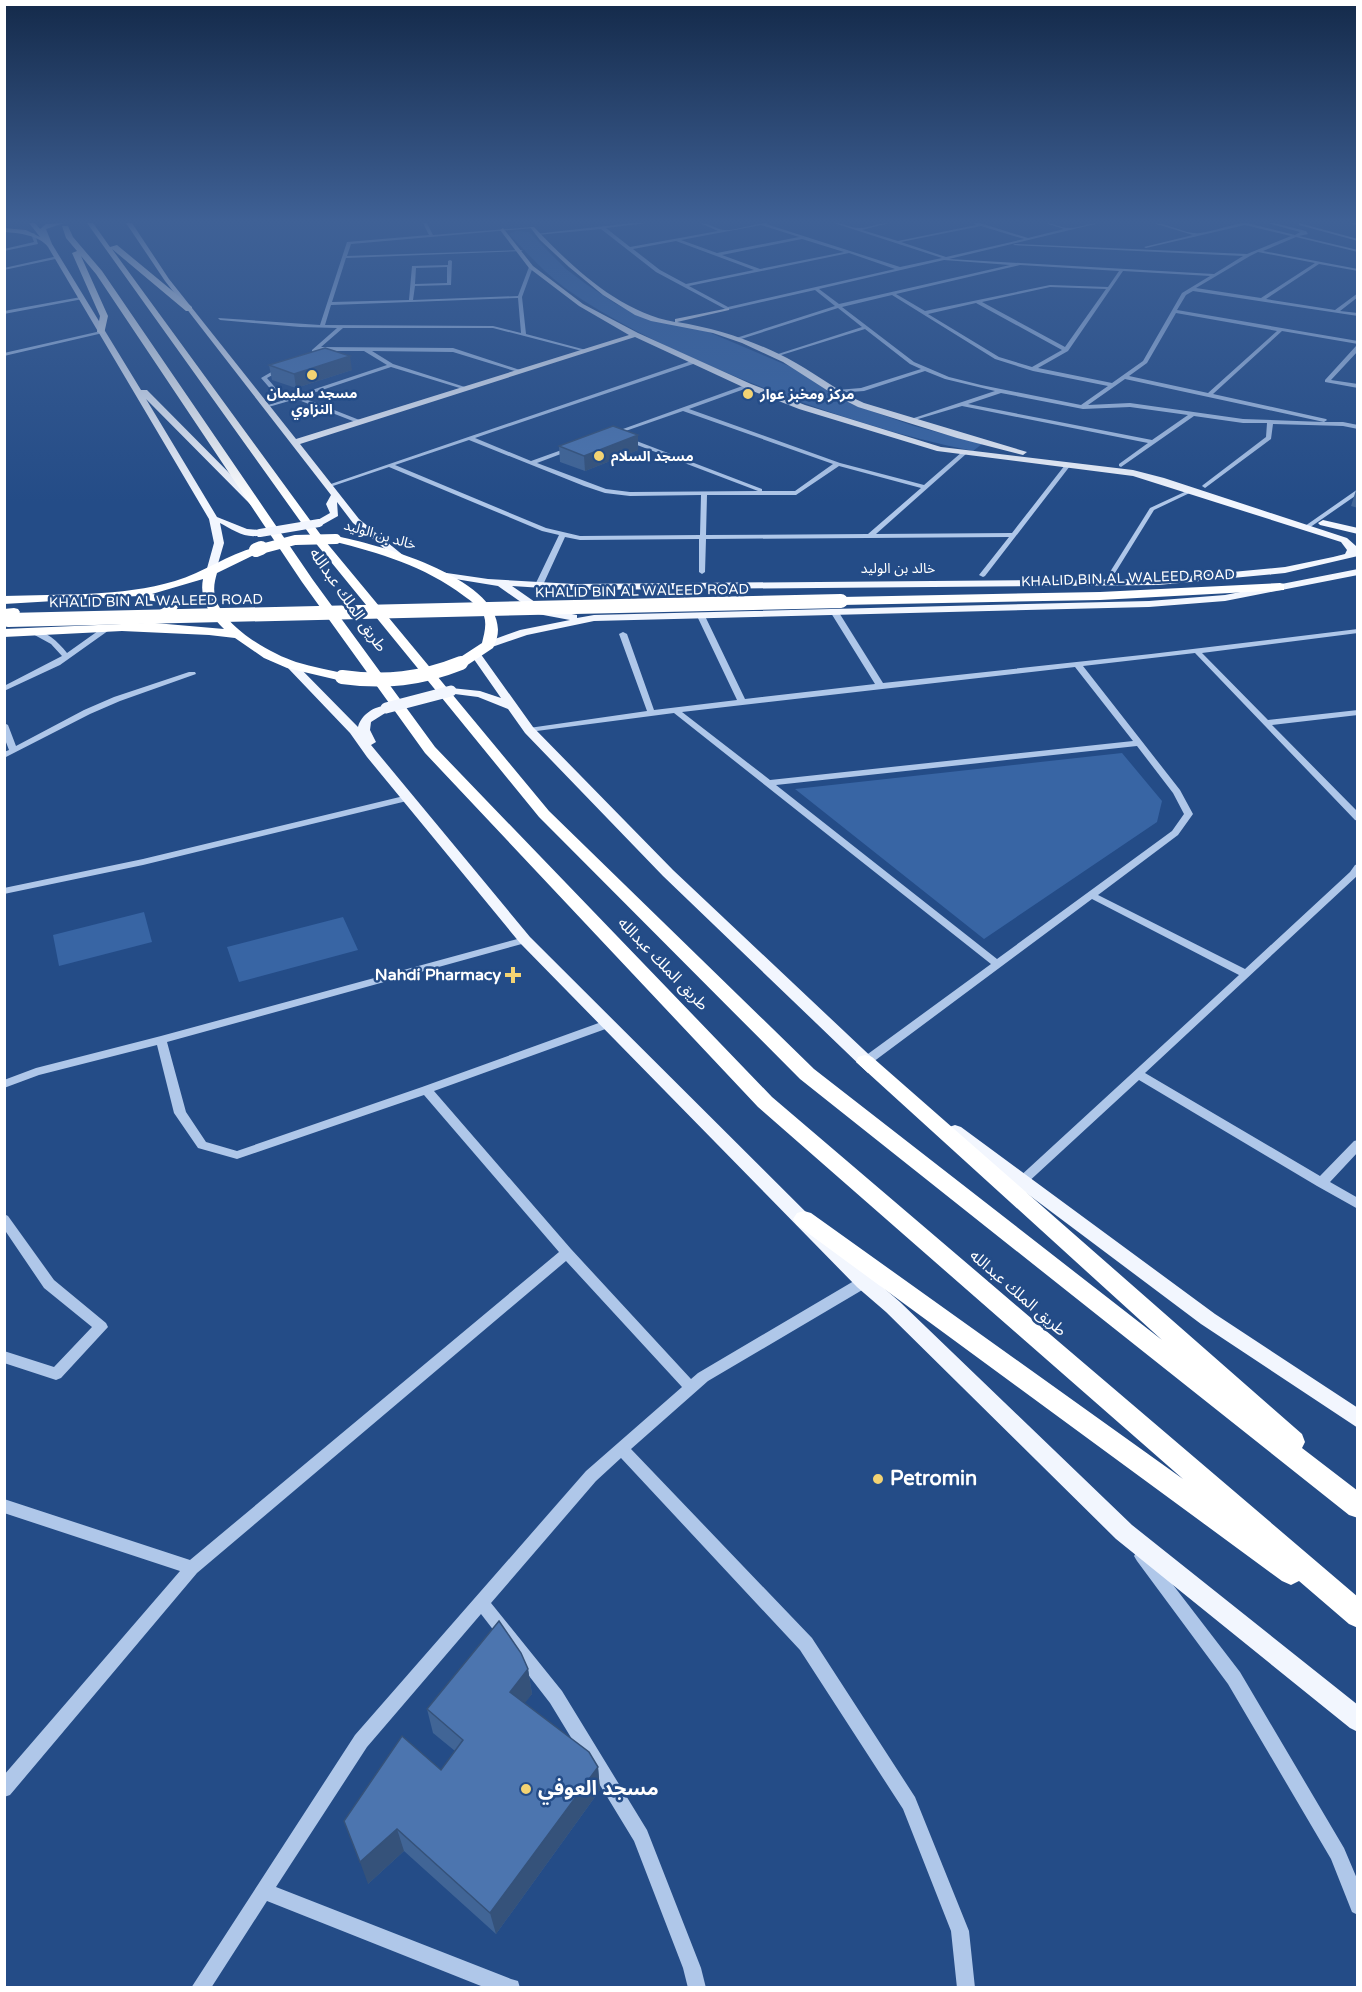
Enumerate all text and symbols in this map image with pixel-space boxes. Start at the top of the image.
marker: مسجد سليمان النزاوي [305,368,319,382]
place label: مسجد سليمان النزاوي [267,385,357,420]
place label: مركز ومخبز عوار [759,386,854,403]
marker: مركز ومخبز عوار [741,387,755,401]
place label: مسجد السلام [611,448,694,467]
marker: مسجد السلام [592,449,606,463]
street label: خالد بن الوليد [342,517,418,553]
street label: طريق الملك عبدالله [305,544,391,656]
street label: خالد بن الوليد [861,560,935,577]
street label: KHALID BIN AL WALEED ROAD [1021,566,1235,590]
street label: KHALID BIN AL WALEED ROAD [535,581,749,601]
street label: KHALID BIN AL WALEED ROAD [49,591,263,611]
street label: طريق الملك عبدالله [613,913,713,1015]
place label: Nahdi Pharmacy [375,965,501,985]
marker: Nahdi Pharmacy [506,968,520,982]
street label: طريق الملك عبدالله [965,1245,1071,1341]
place label: Petromin [890,1467,977,1491]
marker: Petromin [871,1472,885,1486]
place label: مسجد العوفي [538,1777,659,1805]
marker: مسجد العوفي [519,1782,533,1796]

